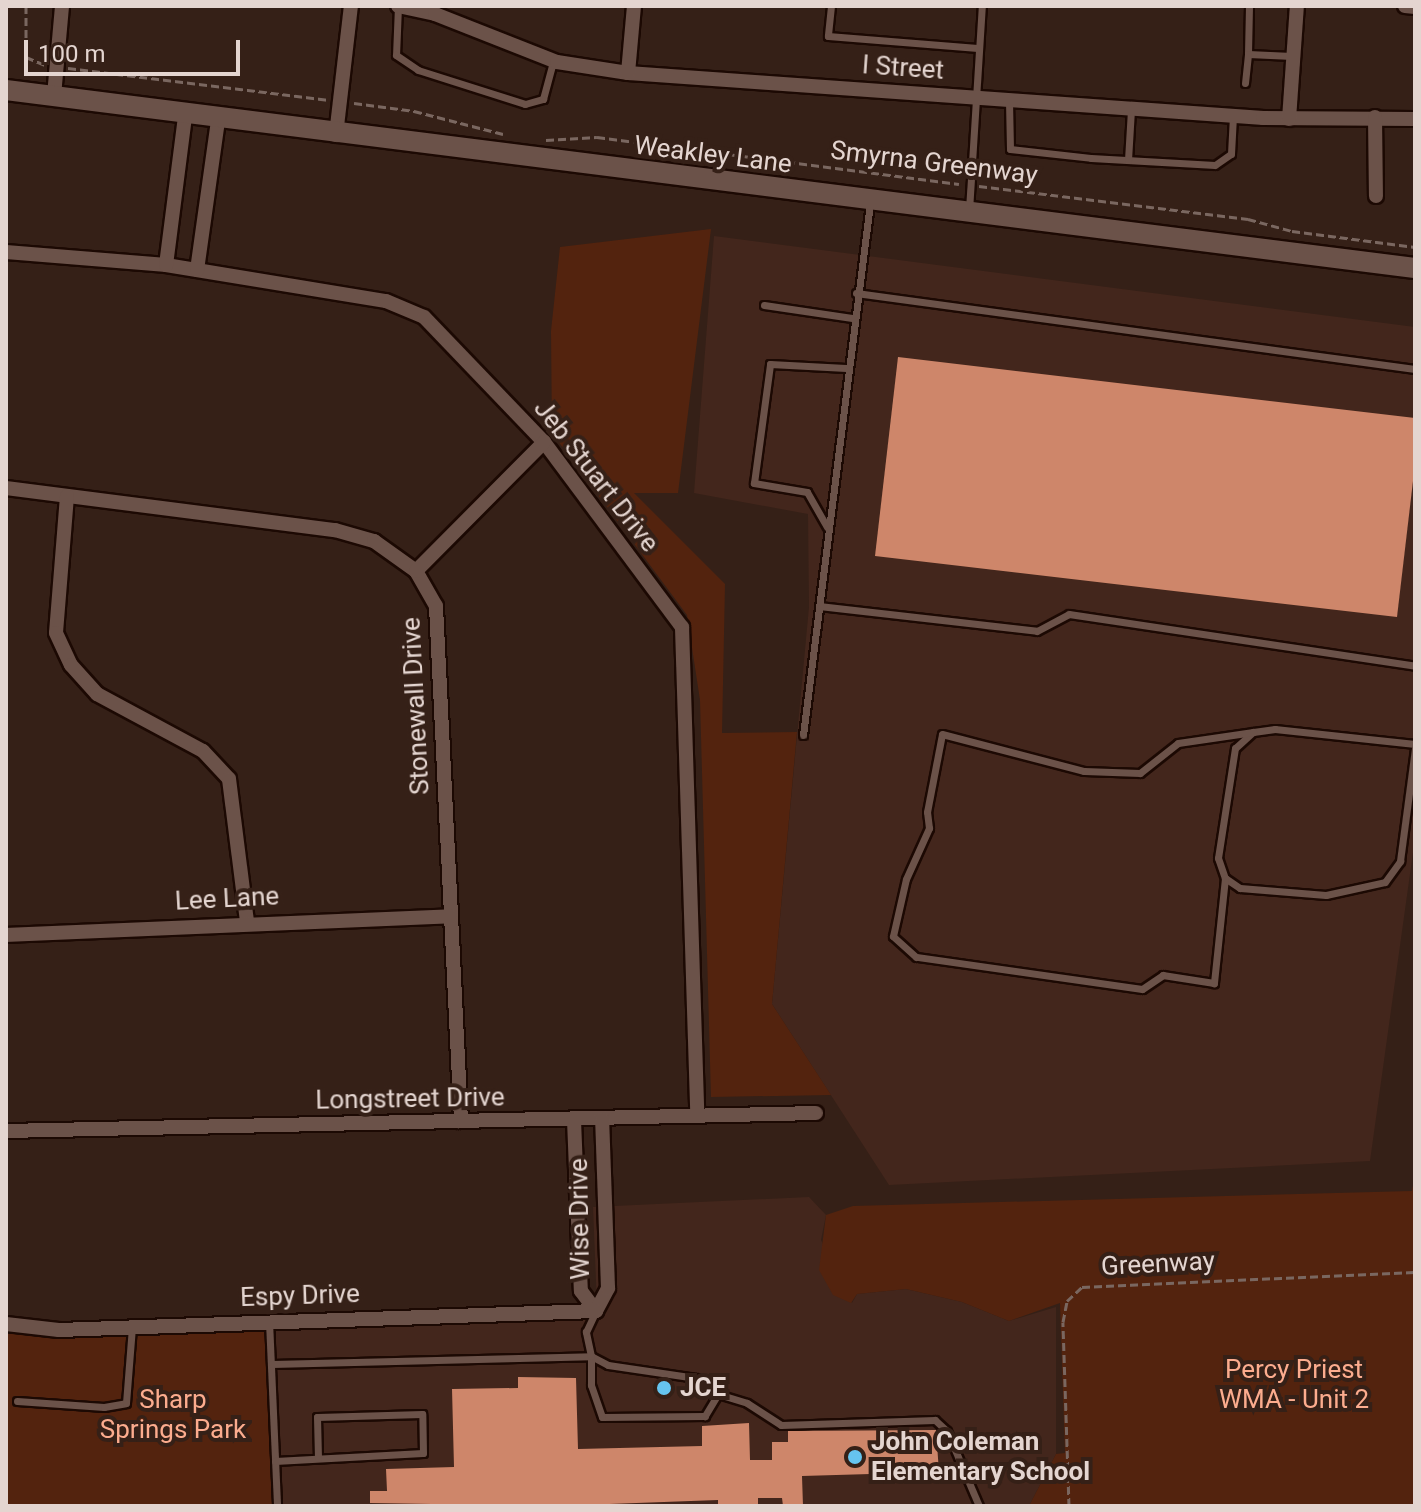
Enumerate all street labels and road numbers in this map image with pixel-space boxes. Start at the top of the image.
street label: I Street [861,50,945,86]
street label: Weakley Lane [632,130,794,180]
street label: Smyrna Greenway [829,135,1039,191]
street label: Jeb Stuart Drive [527,394,665,558]
street label: Stonewall Drive [396,616,436,796]
street label: Lee Lane [174,881,280,917]
street label: Longstreet Drive [315,1082,505,1116]
street label: Wise Drive [563,1158,597,1280]
street label: Greenway [1100,1245,1216,1283]
street label: Espy Drive [240,1278,360,1314]

